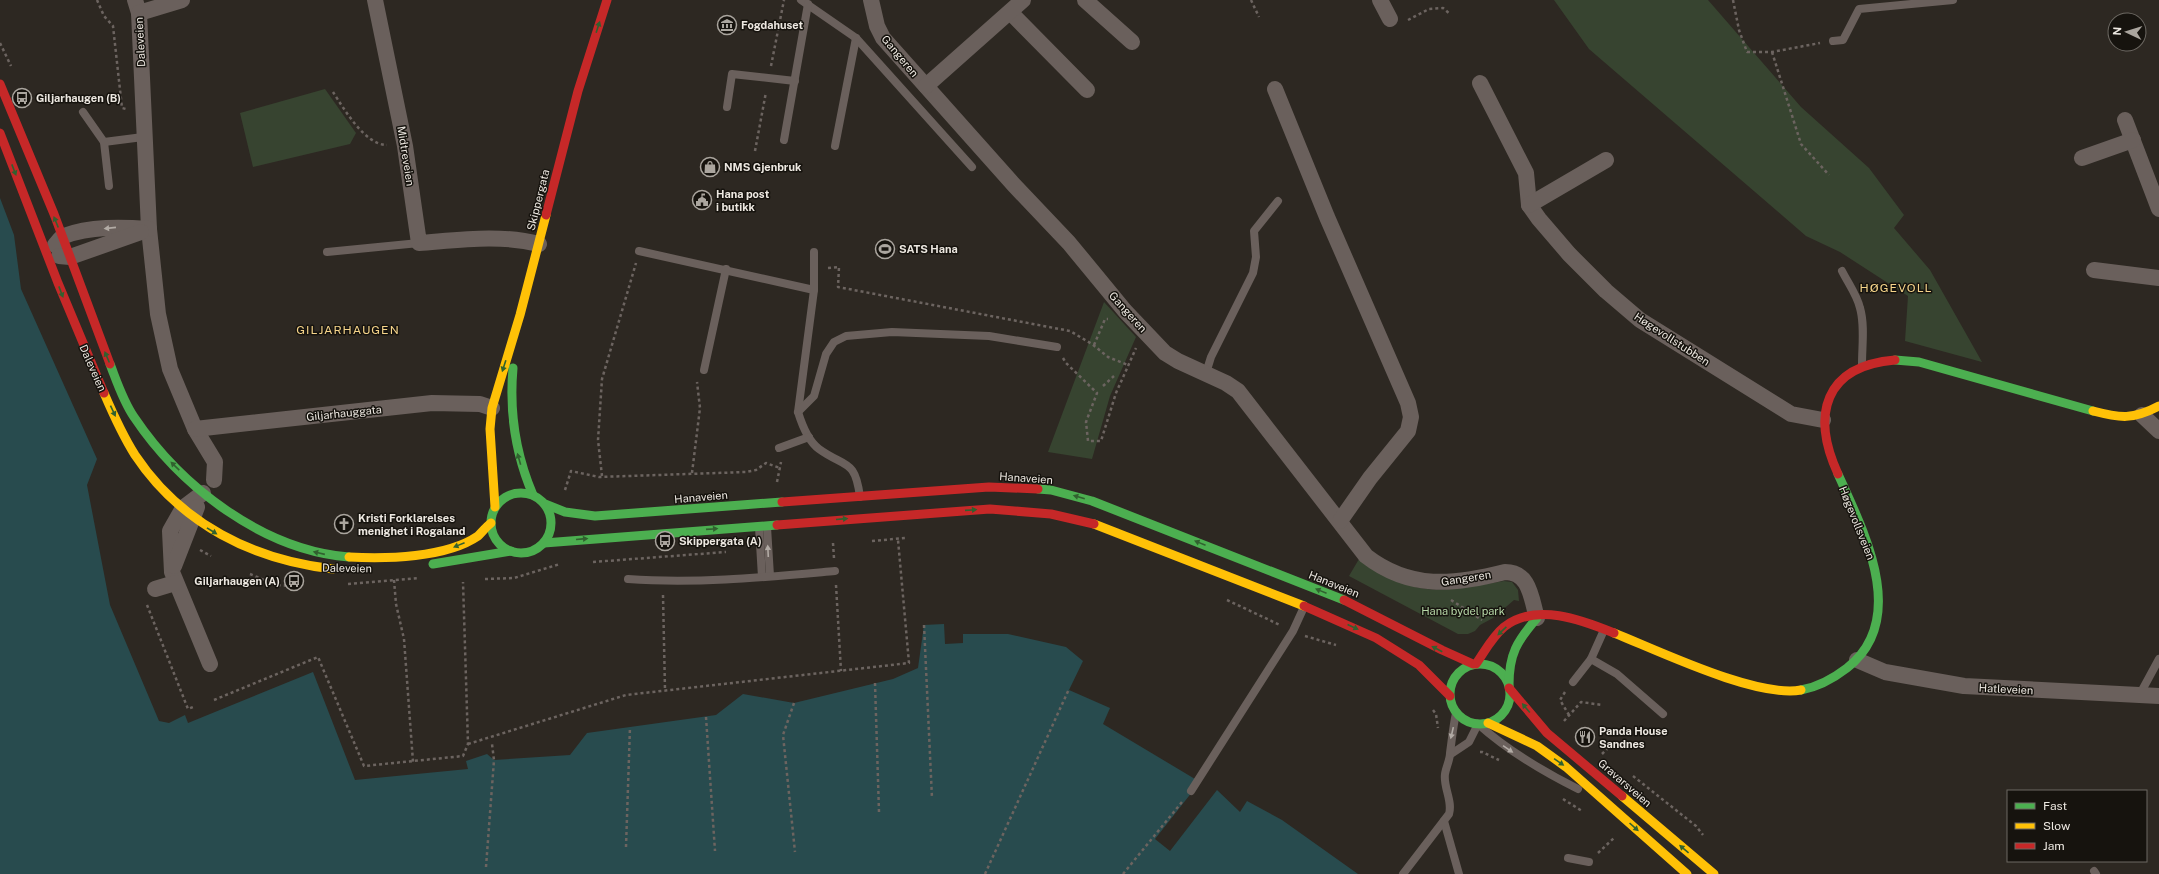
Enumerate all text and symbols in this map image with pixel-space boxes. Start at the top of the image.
north arrow [2107,12,2147,52]
museum icon: Fogdahuset [716,14,738,36]
street label: Daleveien [133,17,147,67]
place label: Fogdahuset [741,19,803,31]
one-way arrow [596,21,602,33]
text: N [2111,27,2123,36]
street label: Gangeren [879,33,921,79]
bus stop icon: Giljarhaugen (B) [11,87,33,109]
place label: Giljarhaugen (B) [36,92,121,104]
street label: Midtreveien [395,125,417,187]
shop icon: NMS Gjenbruk [699,156,721,178]
place label: NMS Gjenbruk [724,161,802,173]
one-way arrow [11,164,17,176]
street label: Skippergata [525,168,551,232]
place label: Hana post i butikk [716,188,770,213]
public building icon: Hana post i butikk [691,189,713,211]
one-way arrow [53,215,59,227]
one-way arrow [104,225,116,232]
sports icon: SATS Hana [874,238,896,260]
place label: SATS Hana [899,243,958,255]
district label: HØGEVOLL [1859,281,1933,295]
one-way arrow [59,286,65,298]
street label: Gangeren [1107,289,1149,335]
street label: Høgevollstubben [1632,310,1712,368]
district label: GILJARHAUGEN [296,323,400,337]
street label: Daleveien [77,343,109,393]
one-way arrow [103,350,109,362]
one-way arrow [500,360,506,372]
street label: Giljarhauggata [306,403,382,423]
one-way arrow [110,405,116,417]
one-way arrow [515,453,521,465]
one-way arrow [170,461,180,470]
street label: Hanaveien [999,470,1053,486]
street label: Høgevollsveien [1837,485,1877,561]
street label: Hanaveien [674,489,728,505]
one-way arrow [1072,494,1084,500]
one-way arrow [965,506,977,513]
place label: Kristi Forklarelses menighet i Rogaland [358,512,465,537]
church icon: Kristi Forklarelses menighet i Rogaland [333,513,355,535]
one-way arrow [836,516,848,523]
one-way arrow [706,526,718,533]
one-way arrow [207,527,217,535]
bus stop icon: Skippergata (A) [654,530,676,552]
place label: Skippergata (A) [679,535,762,547]
one-way arrow [576,536,588,542]
one-way arrow [1194,539,1206,545]
one-way arrow [453,542,465,548]
one-way arrow [765,545,772,557]
one-way arrow [313,550,325,556]
street label: Daleveien [322,562,372,574]
street label: Hanaveien [1307,568,1361,600]
street label: Gangeren [1440,568,1492,588]
bus stop icon: Giljarhaugen (A) [283,570,305,592]
place label: Giljarhaugen (A) [194,575,280,587]
one-way arrow [1316,588,1327,594]
park label: Hana bydel park [1421,605,1505,617]
one-way arrow [1347,624,1358,630]
one-way arrow [1497,626,1507,636]
one-way arrow [1432,645,1443,652]
street label: Hatleveien [1978,682,2034,696]
one-way arrow [1522,702,1531,713]
place label: Panda House Sandnes [1599,725,1667,750]
restaurant icon: Panda House Sandnes [1574,726,1596,748]
one-way arrow [1448,727,1454,739]
one-way arrow [1503,745,1514,752]
street label: Gravarsveien [1596,757,1654,809]
one-way arrow [1554,758,1564,766]
legend [2007,790,2147,862]
text: Fast [2043,799,2068,813]
text: Slow [2043,819,2071,833]
one-way arrow [1629,822,1639,831]
text: Jam [2043,839,2065,853]
one-way arrow [1679,845,1690,854]

